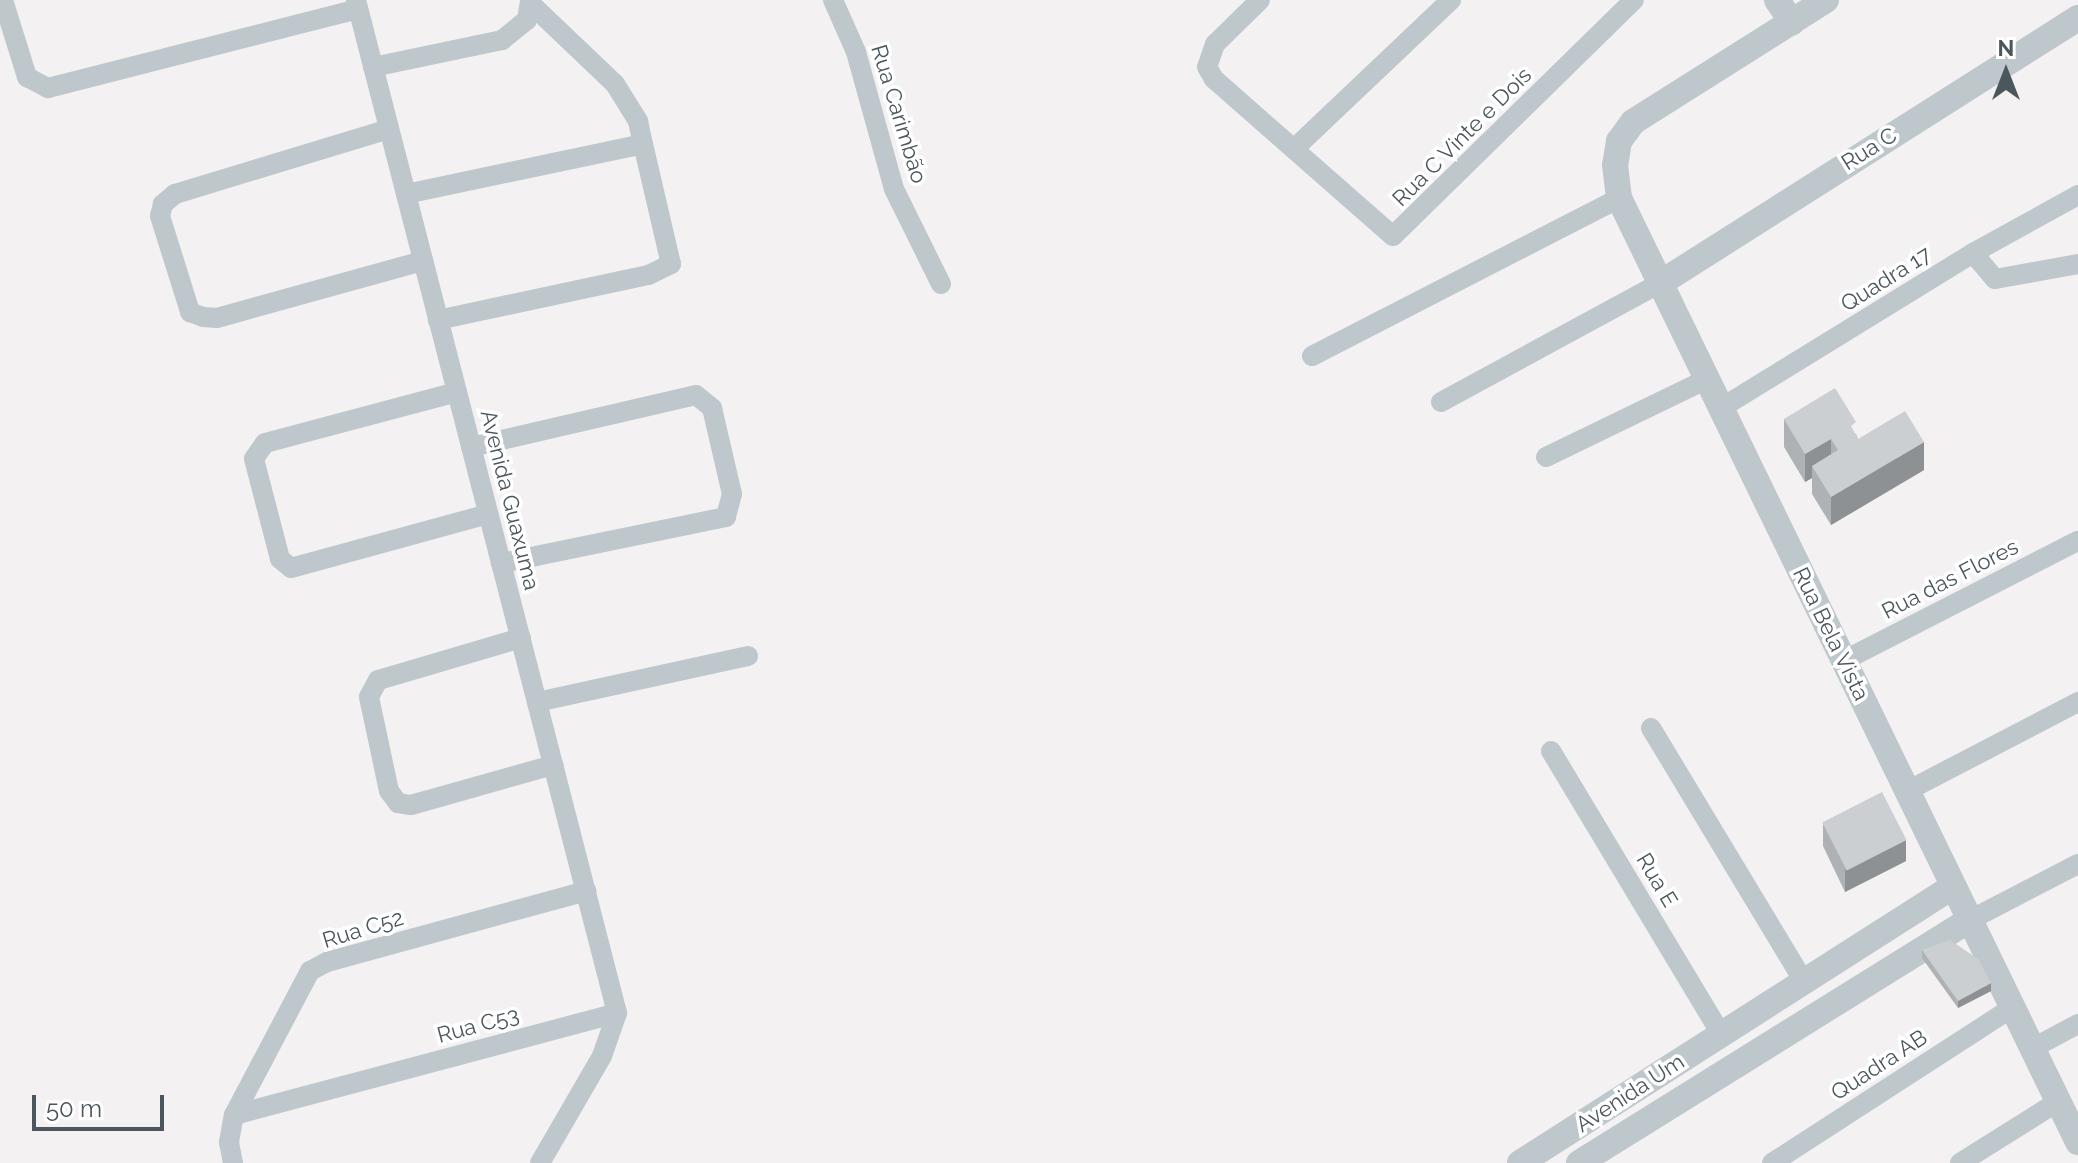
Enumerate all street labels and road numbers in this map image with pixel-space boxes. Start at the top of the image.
street label: Rua Carimbão [865,42,933,186]
street label: Rua C Vinte e Dois [1387,62,1537,212]
street label: Rua C [1837,122,1901,176]
street label: Quadra 17 [1836,241,1936,317]
street label: Avenida Guaxuma [475,407,545,593]
street label: Rua das Flores [1877,533,2023,625]
street label: Rua Bela Vista [1787,563,1875,705]
street label: Rua E [1631,848,1683,912]
street label: Rua C52 [319,904,407,954]
street label: Rua C53 [434,1001,522,1049]
street label: Quadra AB [1826,1024,1932,1106]
street label: Avenida Um [1571,1048,1689,1138]

